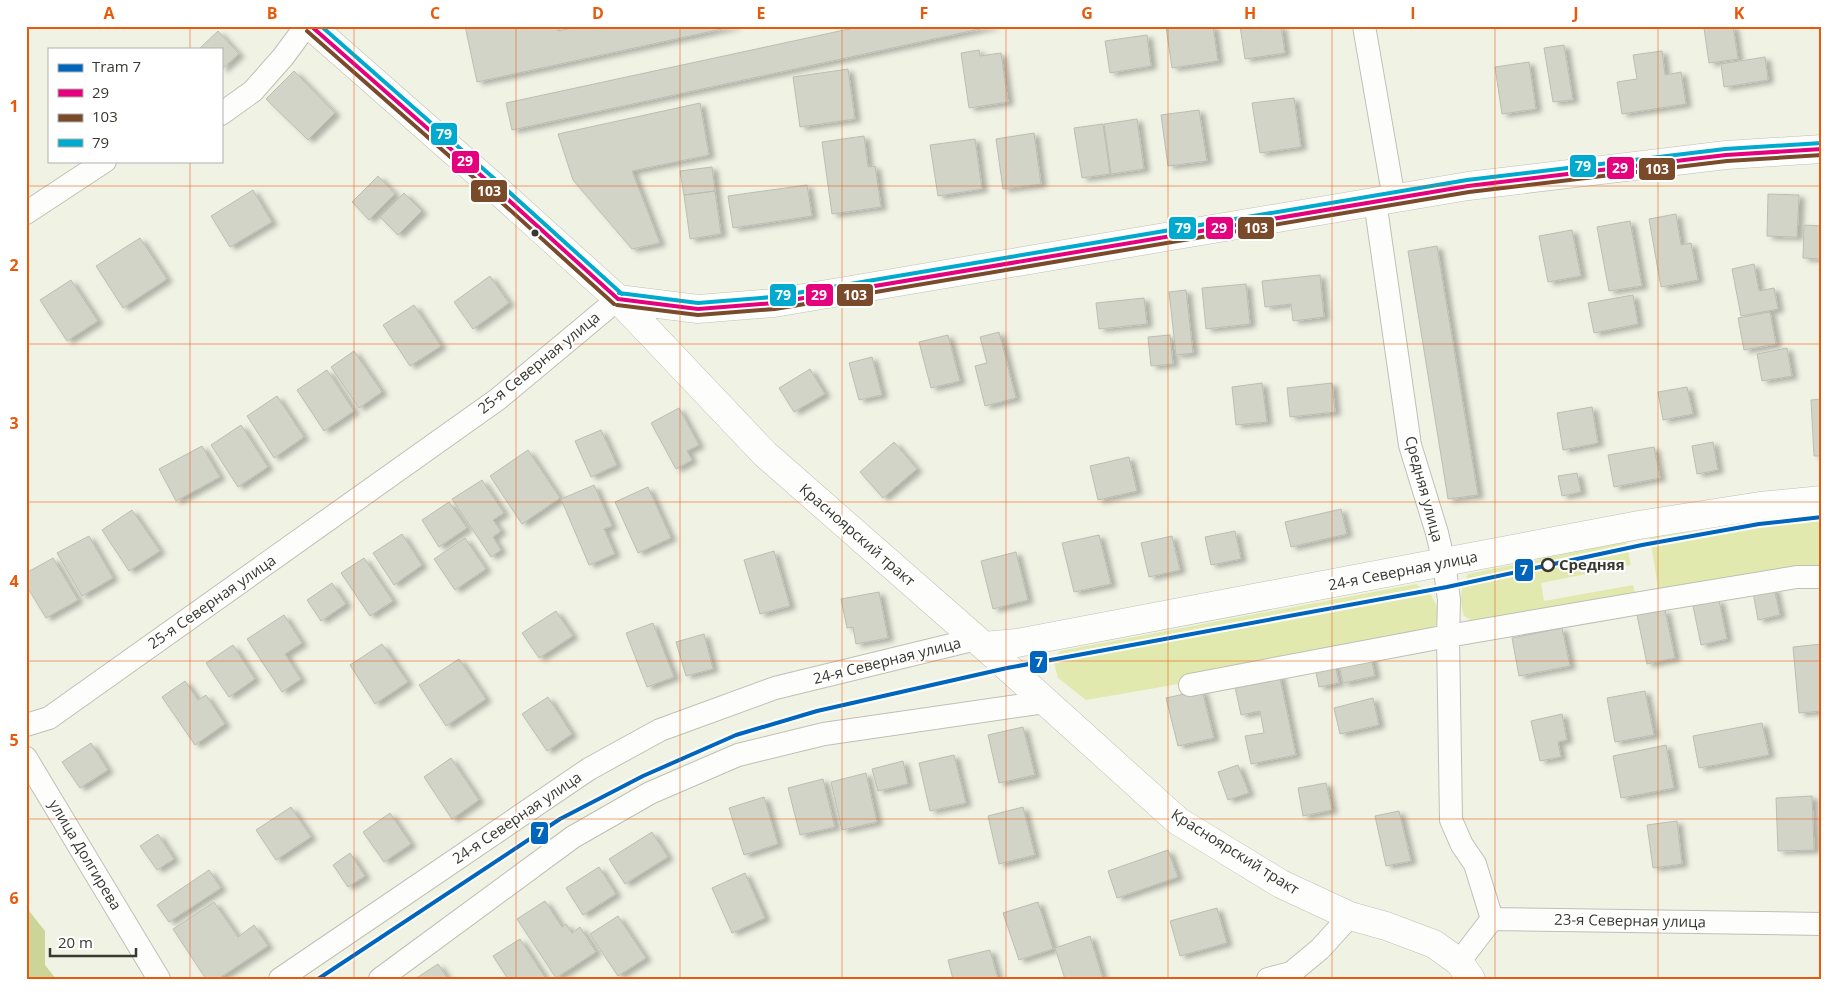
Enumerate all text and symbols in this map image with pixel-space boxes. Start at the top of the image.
text: A [103,2,115,24]
text: B [267,2,277,24]
text: C [430,2,440,24]
text: D [592,2,604,24]
text: E [757,2,766,24]
text: F [920,2,928,24]
text: G [1081,2,1093,24]
text: H [1244,2,1256,24]
text: I [1410,2,1416,24]
text: J [1571,2,1579,24]
text: K [1734,2,1745,24]
legend [48,48,222,162]
text: Tram 7 [92,56,141,76]
text: 29 [92,82,109,102]
text: 1 [9,95,19,117]
text: 103 [92,106,118,126]
line badge: 79 [430,122,458,146]
text: 79 [436,124,452,143]
text: 79 [92,132,109,152]
line badge: 29 [451,150,480,174]
text: 29 [457,151,473,170]
line badge: 79 [1569,154,1597,178]
text: 79 [1575,156,1591,175]
line badge: 29 [1606,156,1635,180]
line badge: 103 [1638,157,1676,181]
text: 29 [1612,158,1628,177]
text: 103 [1645,159,1669,178]
line badge: 103 [470,179,508,203]
text: 103 [477,181,501,200]
line badge: 79 [1168,216,1197,240]
line badge: 29 [1205,216,1234,240]
line badge: 103 [1237,216,1275,240]
text: 79 [1175,218,1191,237]
text: 29 [1211,218,1227,237]
text: 103 [1244,218,1268,237]
unlabelled marker [530,228,540,238]
text: 2 [9,254,19,276]
line badge: 79 [769,283,797,307]
line badge: 29 [805,283,834,307]
line badge: 103 [836,283,874,307]
text: 79 [775,285,791,304]
text: 29 [811,285,827,304]
text: 103 [843,285,867,304]
street label: 25-я Северная улица [473,307,604,418]
text: 3 [9,412,19,434]
street label: Средняя улица [1401,433,1449,544]
street label: Красноярский тракт [796,478,920,590]
street label: 24-я Северная улица [1326,546,1479,594]
street label: 25-я Северная улица [144,549,279,653]
place label: Средняя [1559,554,1625,574]
line badge: 7 [1514,558,1534,582]
marker: Средняя [1541,558,1555,572]
text: 7 [1520,560,1528,579]
text: 4 [9,570,19,592]
street label: 24-я Северная улица [811,632,963,688]
line badge: 7 [1029,650,1048,674]
text: 7 [1035,652,1043,671]
text: 5 [9,729,19,751]
street label: 24-я Северная улица [448,766,585,868]
street label: улица Долгирева [45,795,127,914]
street label: Красноярский тракт [1168,804,1303,899]
line badge: 7 [530,821,549,845]
text: 7 [536,822,544,841]
text: 6 [9,887,19,909]
street label: 23-я Северная улица [1554,909,1706,931]
scale bar [50,925,136,957]
text: 20 m [58,932,93,952]

